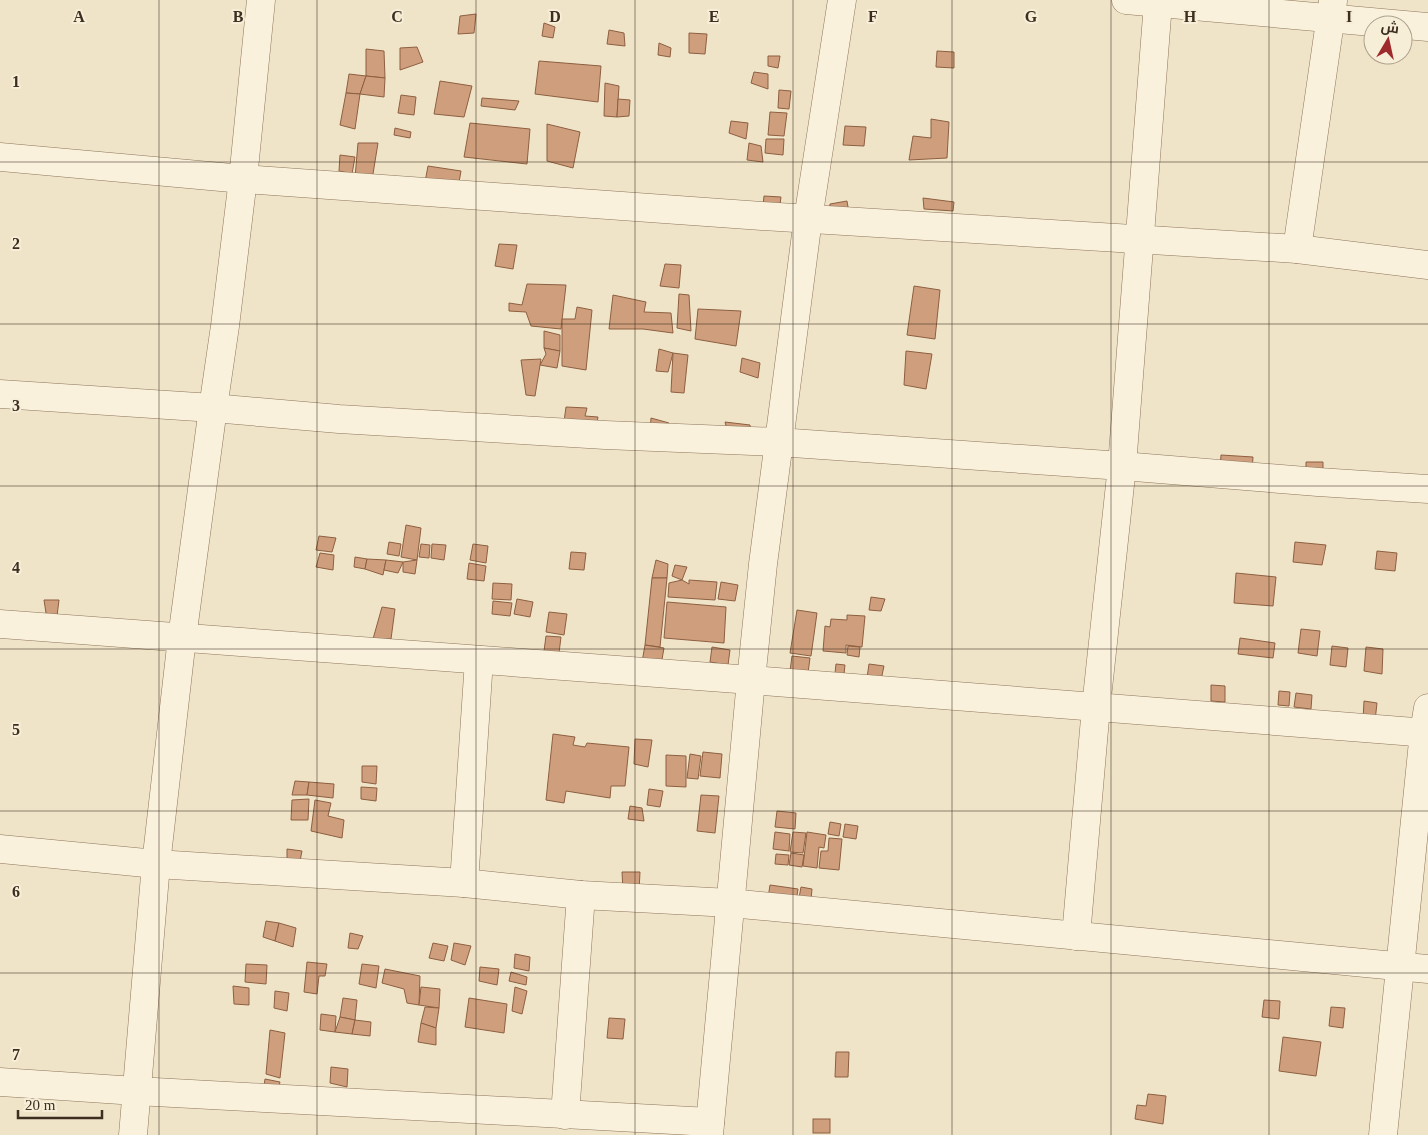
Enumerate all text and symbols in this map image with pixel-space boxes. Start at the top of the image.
text: A [73,8,85,25]
text: B [233,8,244,25]
text: C [391,8,403,25]
text: D [549,8,561,25]
text: E [709,8,719,25]
text: F [868,8,878,25]
text: G [1025,8,1038,25]
text: H [1184,8,1197,25]
text: I [1346,8,1352,25]
north arrow [1363,15,1413,65]
text: ش [1380,18,1400,37]
text: 1 [12,73,20,90]
text: 2 [12,235,20,252]
text: 3 [12,397,20,414]
text: 4 [12,559,20,576]
text: 5 [12,721,20,738]
text: 6 [12,883,20,900]
text: 7 [12,1046,20,1063]
scale bar [18,1088,101,1120]
text: 20 m [25,1097,56,1113]

